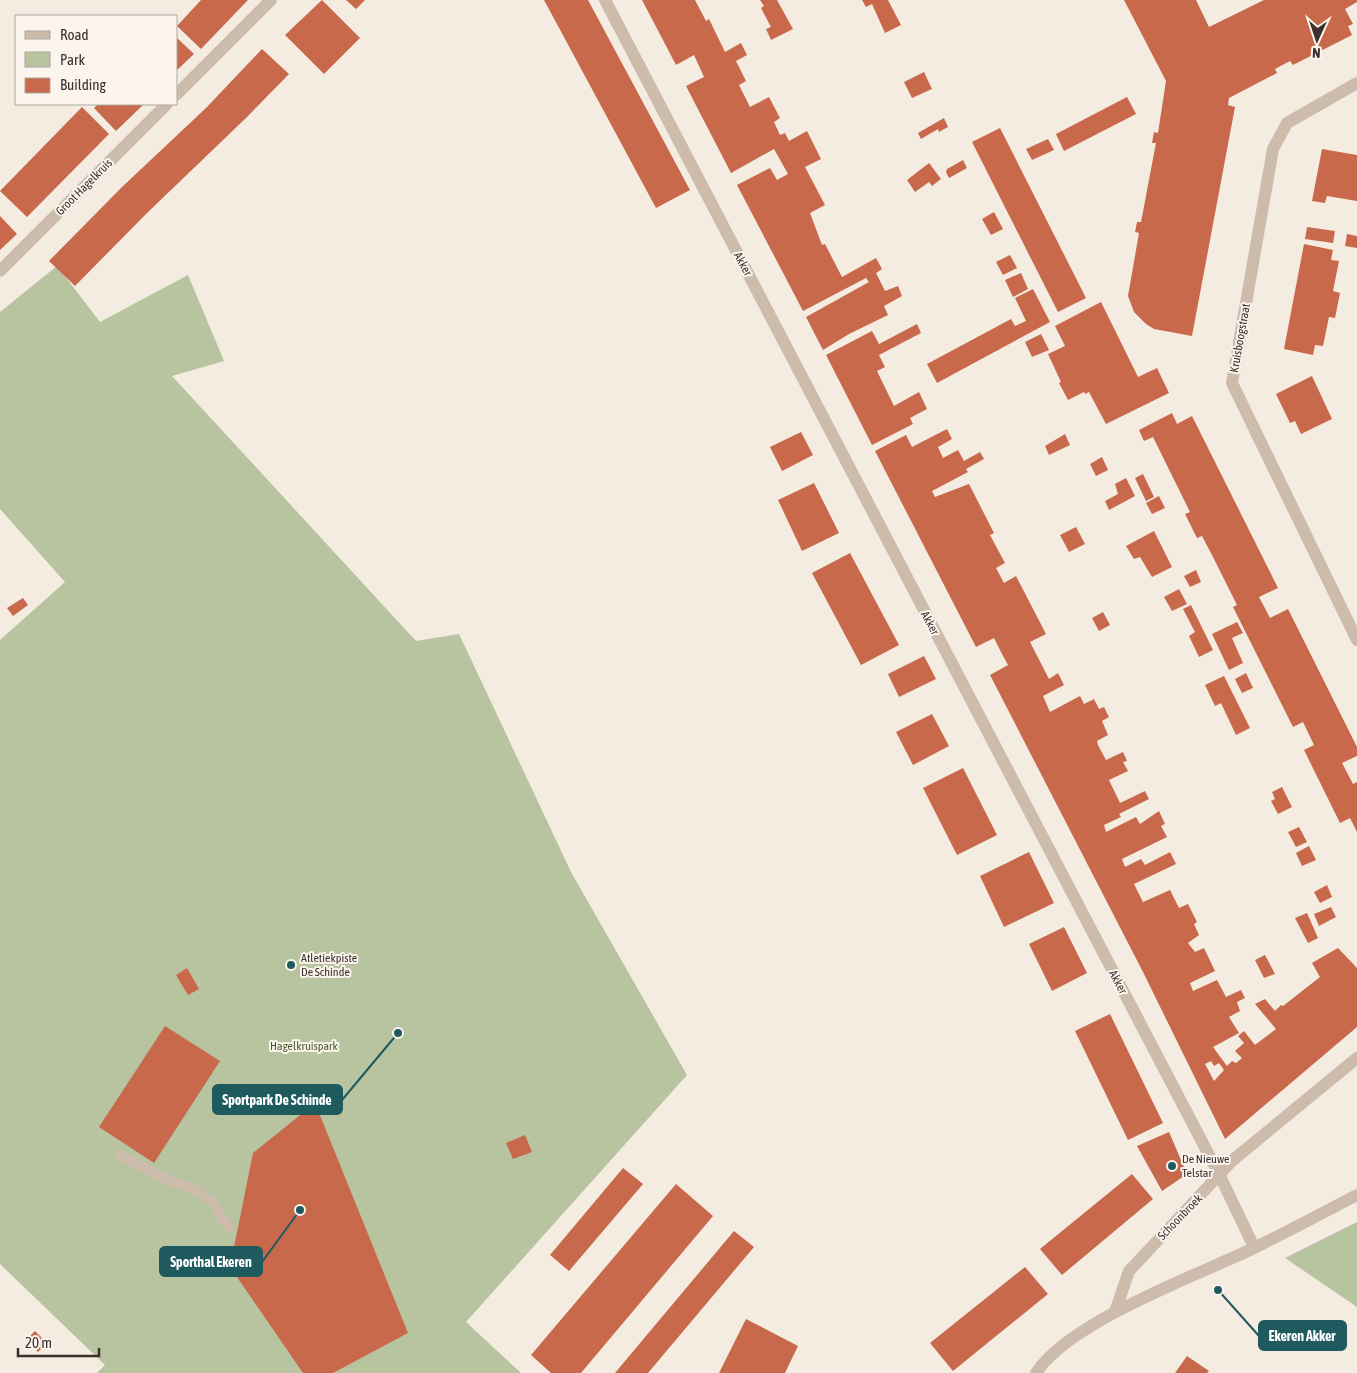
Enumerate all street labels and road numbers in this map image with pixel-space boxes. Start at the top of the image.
street label: Groot Hagelkruis [53,156,115,218]
street label: Akker [731,250,755,279]
street label: Kruisboogstraat [1227,302,1253,374]
street label: Akker [918,609,942,638]
street label: Akker [1106,968,1130,997]
street label: Schoonbroek [1155,1191,1206,1243]

